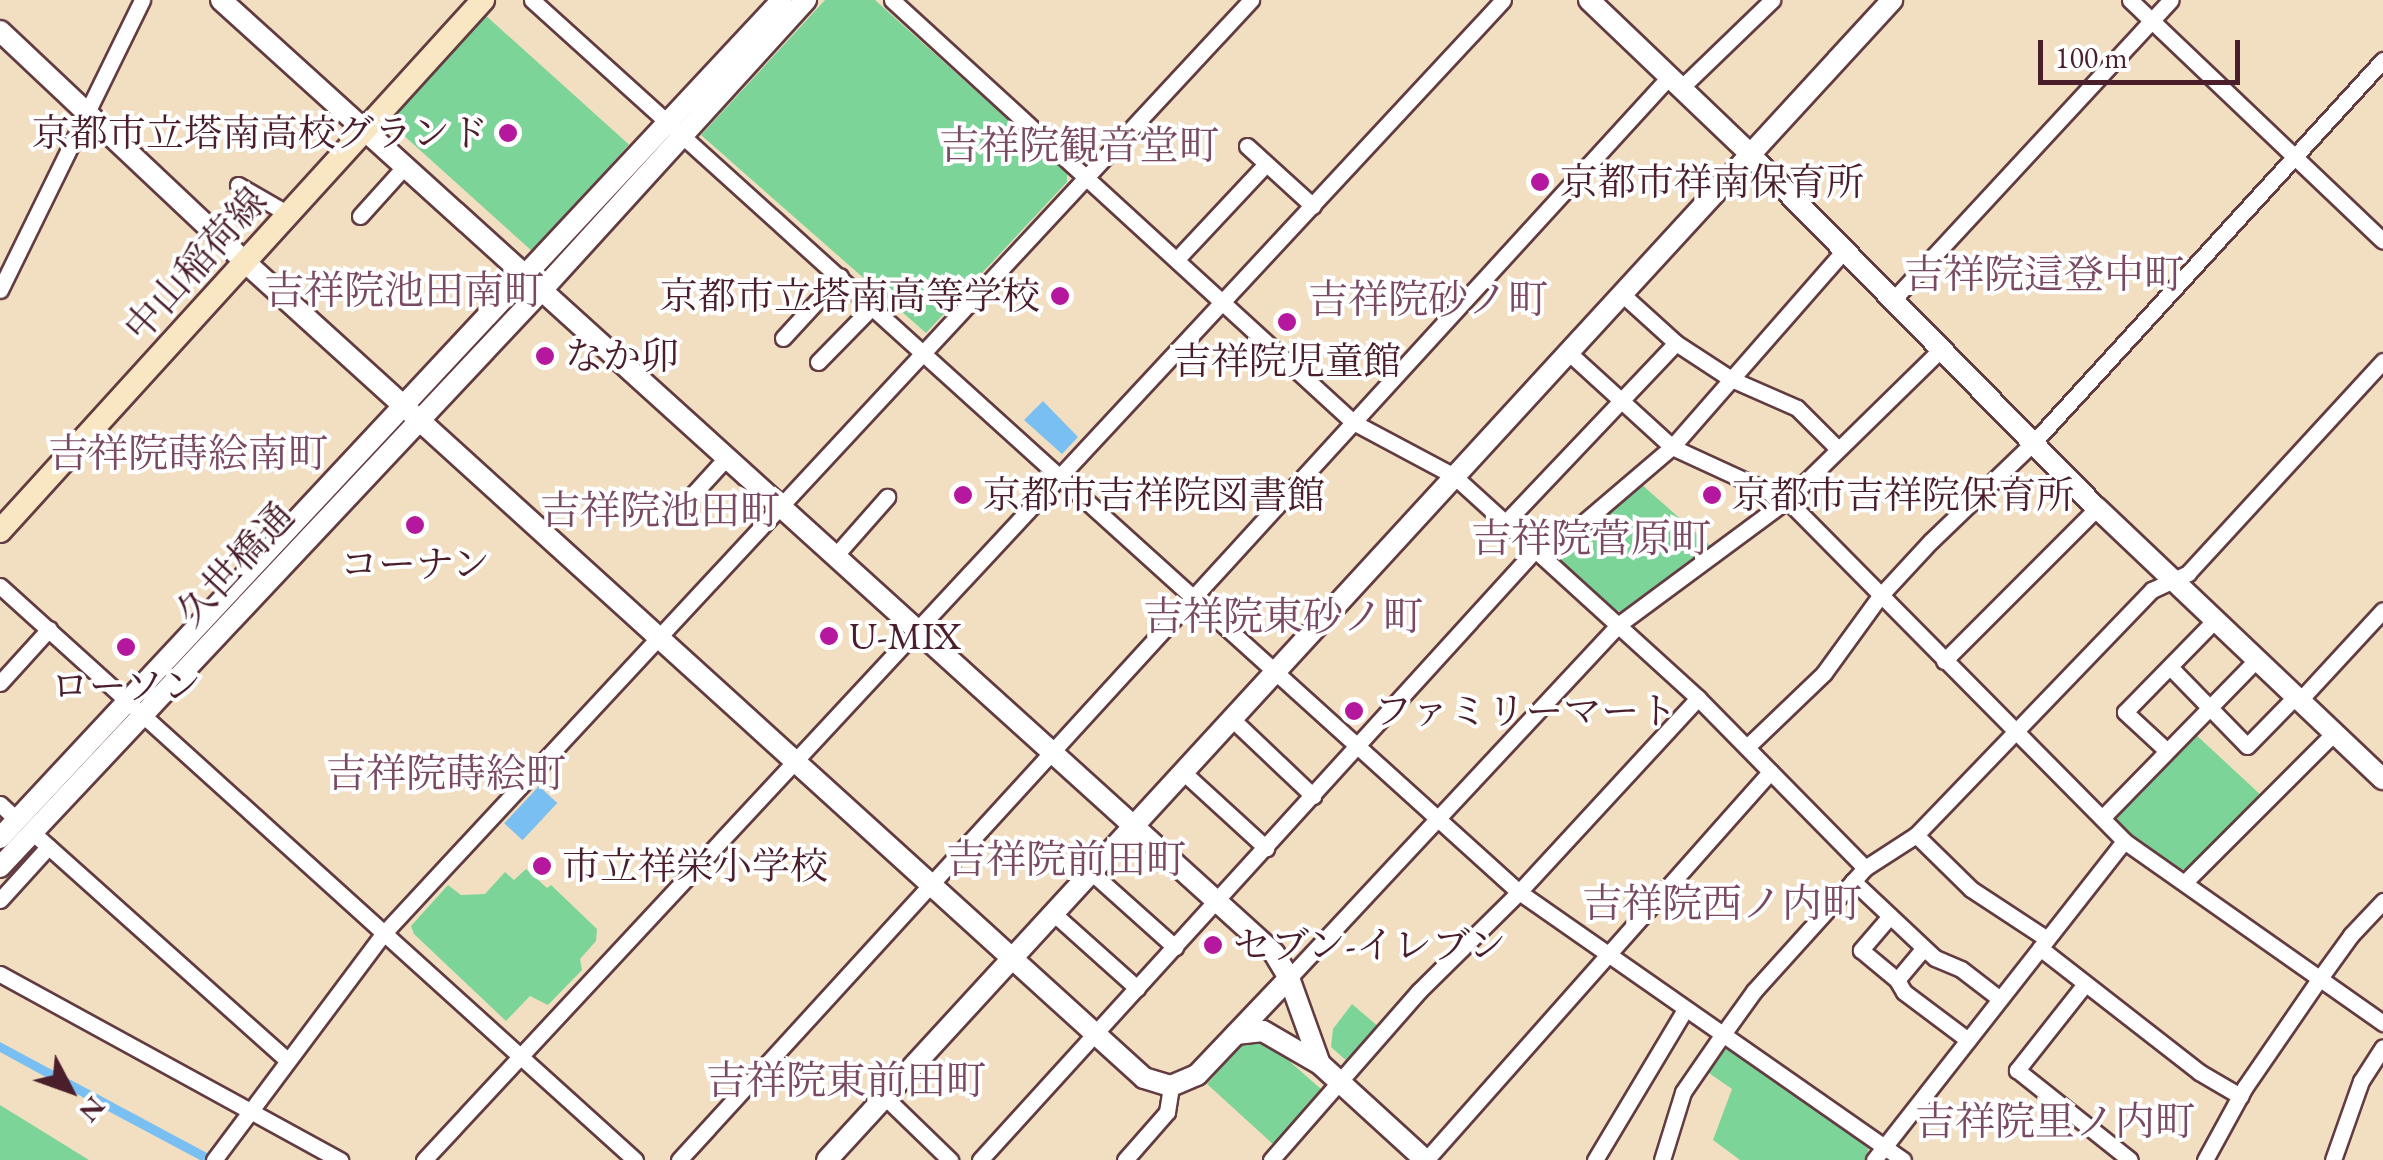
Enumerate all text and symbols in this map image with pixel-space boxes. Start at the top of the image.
scale bar [2043,20,2246,82]
text: 100 m [2055,38,2128,77]
place label: 京都市立塔南高校グランド [32,110,488,156]
district label: 吉祥院観音堂町 [939,121,1219,169]
marker: 京都市立塔南高校グランド [497,122,519,144]
place label: 京都市祥南保育所 [1560,159,1864,205]
marker: 京都市祥南保育所 [1529,171,1551,193]
street label: 中山稲荷線 [114,178,276,350]
district label: 吉祥院這登中町 [1904,250,2184,298]
district label: 吉祥院池田南町 [264,266,544,314]
place label: 京都市立塔南高等学校 [660,273,1040,319]
district label: 吉祥院砂ノ町 [1308,275,1548,323]
marker: 京都市立塔南高等学校 [1049,285,1071,307]
marker: 吉祥院児童館 [1276,311,1298,333]
place label: なか卯 [565,333,679,379]
place label: 吉祥院児童館 [1173,338,1401,384]
marker: なか卯 [534,345,556,367]
district label: 吉祥院蒔絵南町 [48,429,328,477]
place label: 京都市吉祥院図書館 [983,472,1325,518]
place label: 京都市吉祥院保育所 [1732,472,2074,518]
marker: 京都市吉祥院図書館 [952,484,974,506]
marker: 京都市吉祥院保育所 [1701,484,1723,506]
district label: 吉祥院池田町 [540,486,780,534]
street label: 久世橋通 [166,493,304,635]
marker: コーナン [404,514,426,536]
district label: 吉祥院菅原町 [1471,514,1711,562]
place label: コーナン [339,541,491,587]
district label: 吉祥院東砂ノ町 [1143,592,1423,640]
place label: U-MIX [849,613,961,659]
marker: U-MIX [818,625,840,647]
marker: ローソン [115,636,137,658]
place label: ローソン [50,663,202,709]
place label: ファミリーマート [1374,688,1678,734]
marker: ファミリーマート [1343,700,1365,722]
district label: 吉祥院蒔絵町 [326,749,566,797]
district label: 吉祥院前田町 [946,835,1186,883]
place label: 市立祥栄小学校 [562,843,828,889]
marker: 市立祥栄小学校 [531,855,553,877]
district label: 吉祥院西ノ内町 [1582,879,1862,927]
place label: セブン-イレブン [1233,922,1509,968]
marker: セブン-イレブン [1202,934,1224,956]
north arrow [20,1040,120,1140]
district label: 吉祥院東前田町 [706,1056,986,1104]
text: N [72,1089,114,1130]
district label: 吉祥院里ノ内町 [1915,1097,2195,1145]

